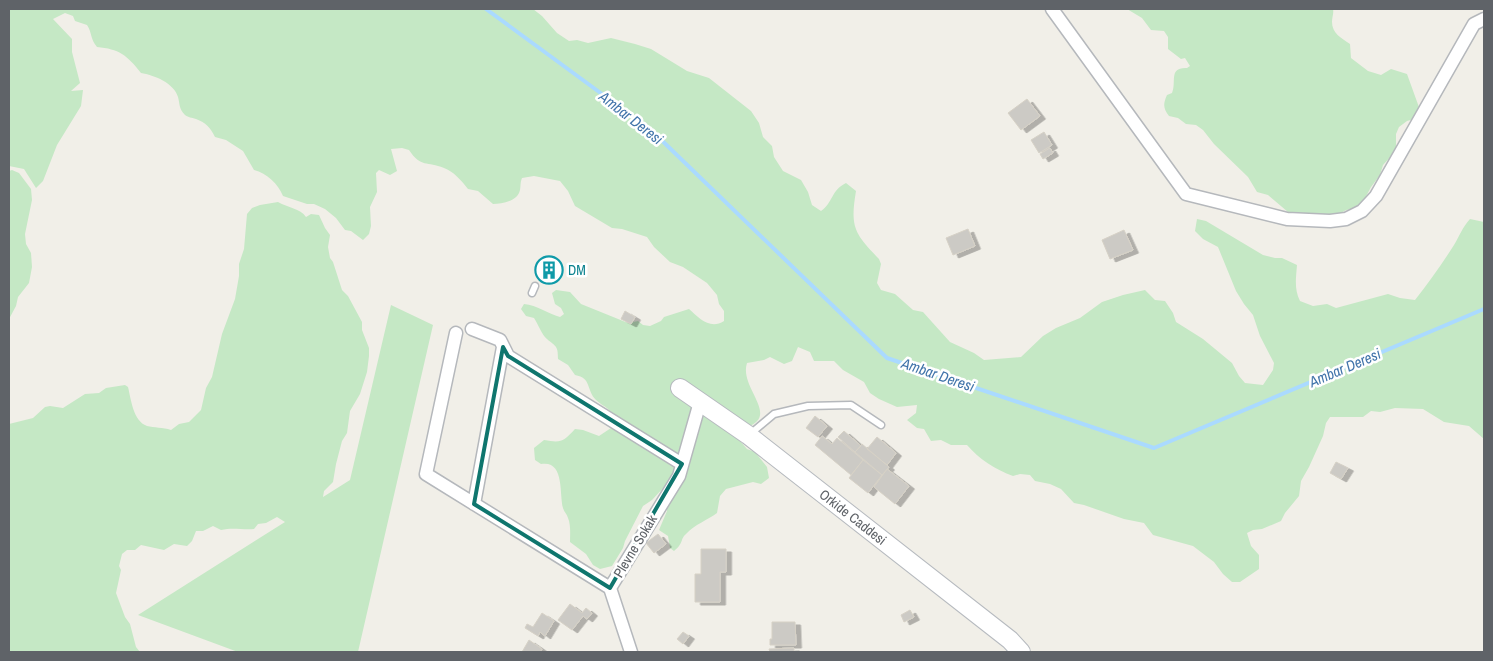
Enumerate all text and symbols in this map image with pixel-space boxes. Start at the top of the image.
water label: Ambar Deresi [594,85,668,150]
building icon: DM [534,255,564,285]
place label: DM [568,261,586,279]
water label: Ambar Deresi [1305,343,1384,392]
water label: Ambar Deresi [898,352,978,397]
street label: Orkide Caddesi [816,485,890,549]
street label: Plevne Sokak [609,511,661,581]

